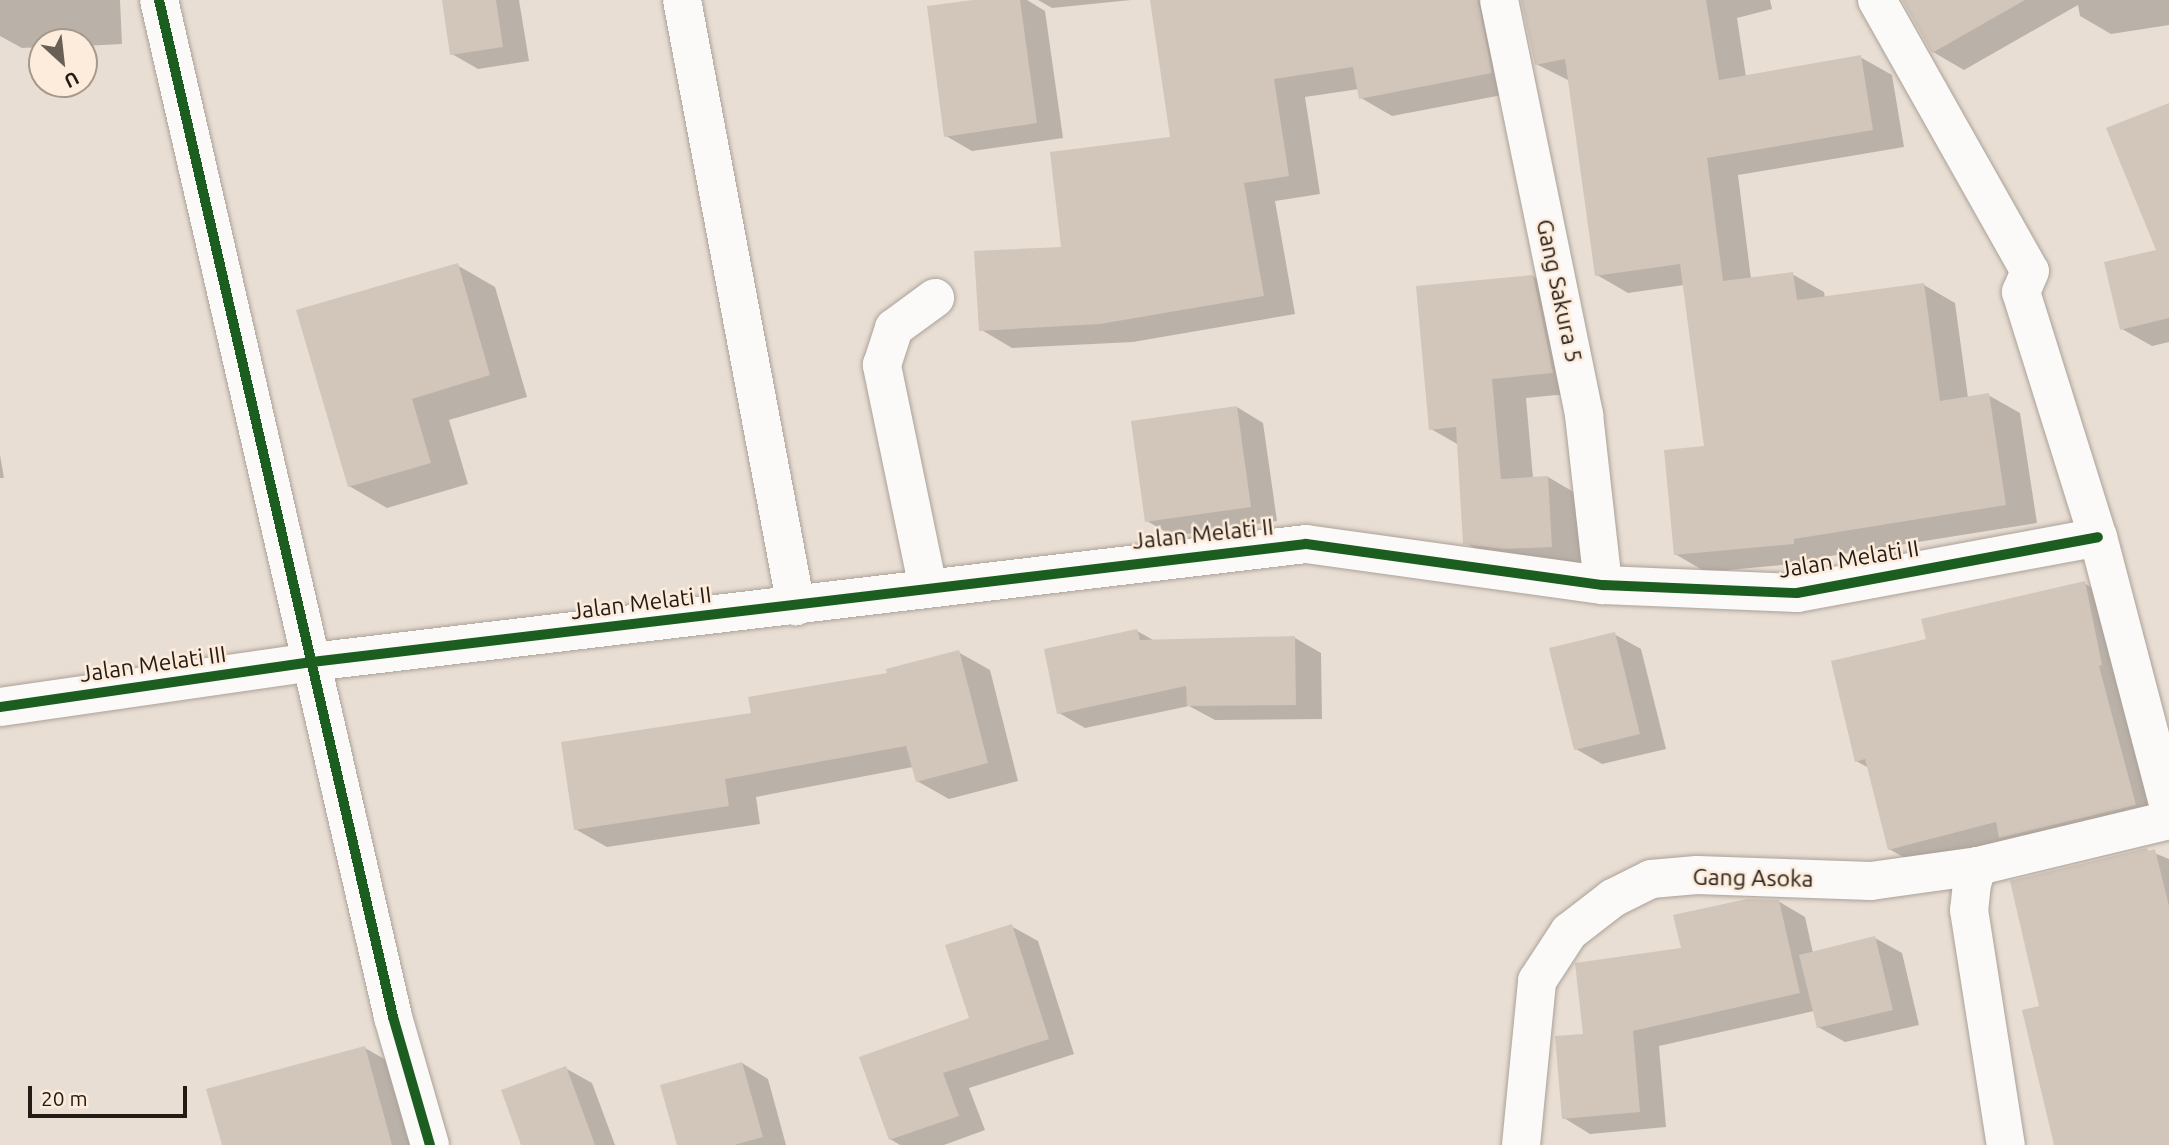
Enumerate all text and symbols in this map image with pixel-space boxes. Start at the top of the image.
north arrow [28,28,98,98]
text: U [61,67,83,93]
street label: Gang Sakura 5 [1530,217,1588,365]
street label: Jalan Melati II [1131,513,1275,555]
street label: Jalan Melati II [1777,534,1921,584]
street label: Jalan Melati II [569,581,713,625]
street label: Jalan Melati III [78,640,228,688]
street label: Gang Asoka [1692,863,1814,893]
scale bar [32,1072,191,1116]
text: 20 m [41,1086,88,1110]

